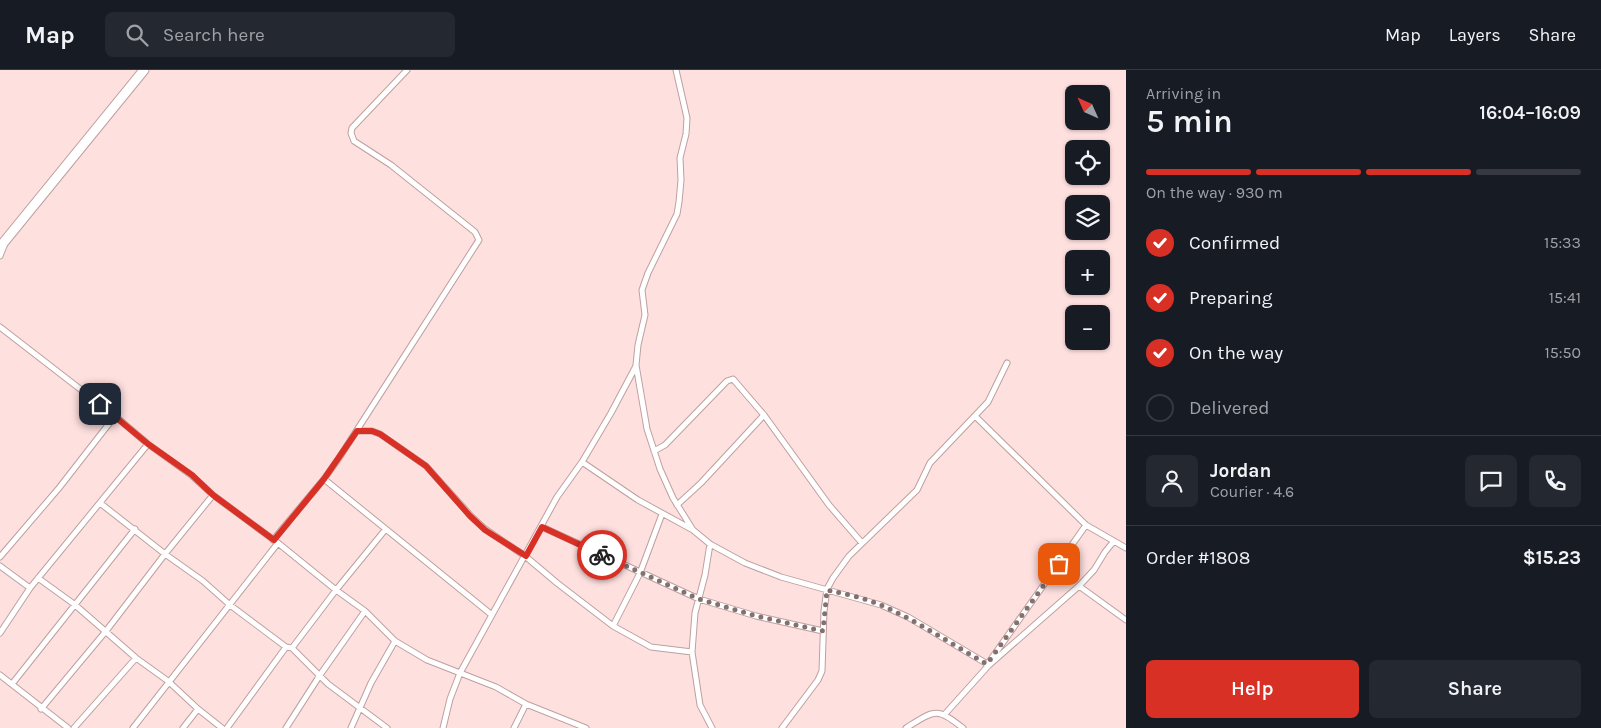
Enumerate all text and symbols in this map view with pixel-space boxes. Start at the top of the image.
search box [105,12,455,57]
text: Map [25,21,75,49]
icon: search [123,21,151,49]
text: Search here [163,24,265,46]
text: Map [1385,24,1421,46]
text: Layers [1449,24,1501,46]
text: Share [1529,24,1576,46]
text: Arriving in [1146,84,1221,103]
north arrow [1065,85,1110,130]
map controls [1065,85,1110,350]
text: 16:04–16:09 [1479,102,1581,124]
text: 5 min [1146,103,1233,140]
button: locate [1065,140,1110,185]
text: On the way · 930 m [1146,183,1283,202]
button: layers [1065,195,1110,240]
icon: check [1146,229,1174,257]
text: Confirmed [1189,232,1280,254]
text: 15:33 [1544,233,1581,252]
button: + [1065,250,1110,295]
icon: check [1146,284,1174,312]
text: Preparing [1189,287,1272,309]
text: 15:41 [1549,288,1581,307]
button: − [1065,305,1110,350]
icon: check [1146,339,1174,367]
text: On the way [1189,342,1283,364]
text: 15:50 [1544,343,1581,362]
pin [79,383,121,425]
icon: home [86,390,114,418]
text: Delivered [1189,397,1269,419]
button: person [1146,455,1198,507]
button: chat [1465,455,1517,507]
button: phone [1529,455,1581,507]
text: Jordan [1210,460,1271,482]
text: Courier · 4.6 [1210,482,1294,501]
courier [577,530,627,580]
icon: bike [588,541,616,569]
pin [1038,543,1080,585]
text: Order #1808 [1146,547,1250,569]
text: $15.23 [1523,547,1581,569]
icon: bag [1045,550,1073,578]
button: Help [1146,660,1359,718]
button: Share [1369,660,1581,718]

